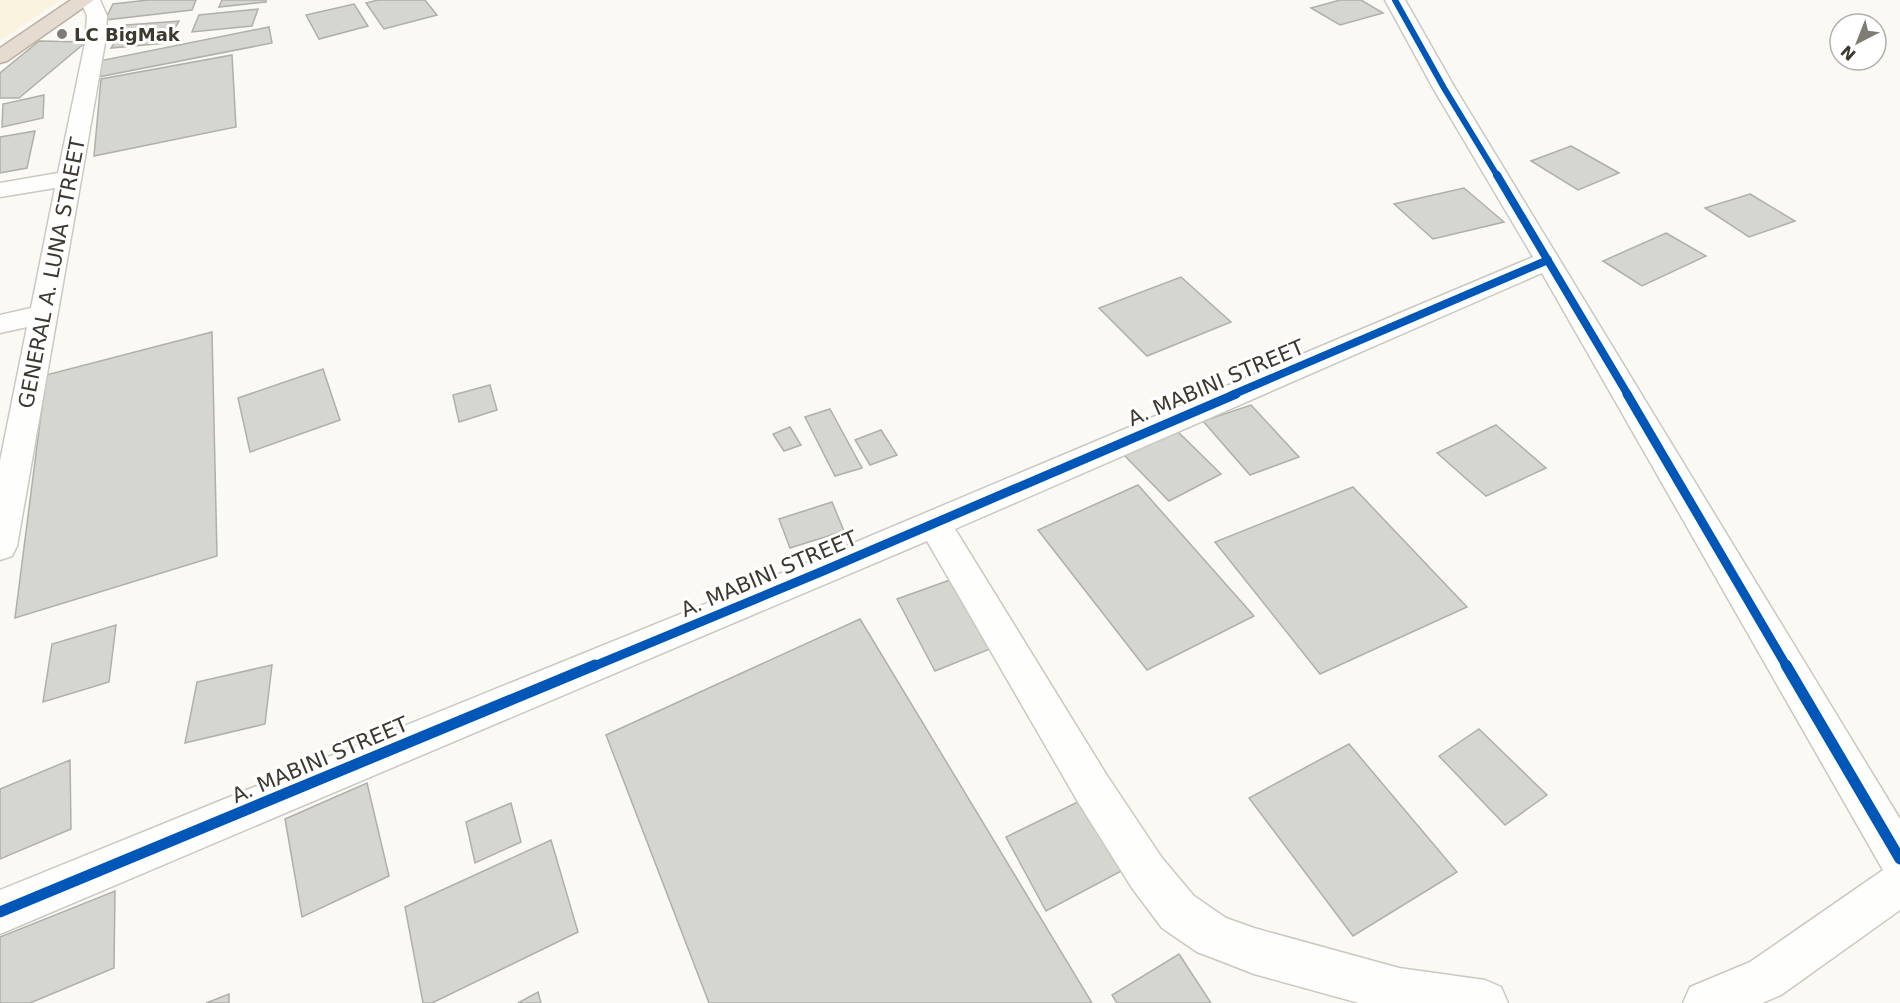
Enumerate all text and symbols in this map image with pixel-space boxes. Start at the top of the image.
north arrow [1828,12,1888,72]
place label: LC BigMak [74,24,181,45]
marker: LC BigMak [55,27,69,41]
text: N [1837,41,1860,64]
street label: GENERAL A. LUNA STREET [14,135,90,410]
street label: A. MABINI STREET [1124,335,1308,431]
street label: A. MABINI STREET [677,526,861,622]
street label: A. MABINI STREET [228,712,412,808]

